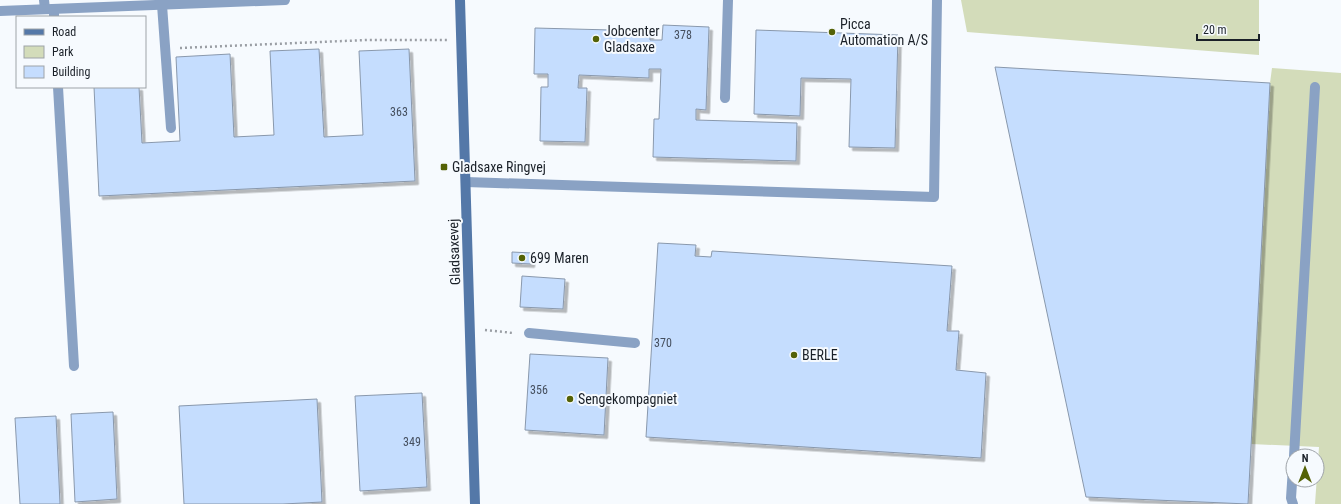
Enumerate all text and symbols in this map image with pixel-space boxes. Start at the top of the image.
legend [16,16,146,88]
place label: Picca Automation A/S [840,16,928,48]
scale bar [1197,16,1259,42]
place label: Jobcenter Gladsaxe [604,23,659,55]
text: 20 m [1203,23,1227,37]
text: Road [52,25,76,39]
marker: Picca Automation A/S [827,27,837,37]
house number: 378 [674,28,692,42]
marker: Jobcenter Gladsaxe [591,34,601,44]
text: Park [52,45,74,59]
text: Building [52,65,90,79]
house number: 363 [390,105,408,119]
place label: Gladsaxe Ringvej [452,159,546,175]
marker: Gladsaxe Ringvej [439,162,449,172]
street label: Gladsaxevej [445,219,463,285]
place label: 699 Maren [530,250,589,266]
marker: 699 Maren [517,253,527,263]
house number: 370 [654,336,672,350]
place label: BERLE [802,347,838,363]
marker: BERLE [789,350,799,360]
house number: 356 [530,383,548,397]
place label: Sengekompagniet [578,391,677,407]
marker: Sengekompagniet [565,394,575,404]
house number: 349 [403,435,421,449]
north arrow [1285,448,1325,488]
text: N [1302,452,1309,465]

